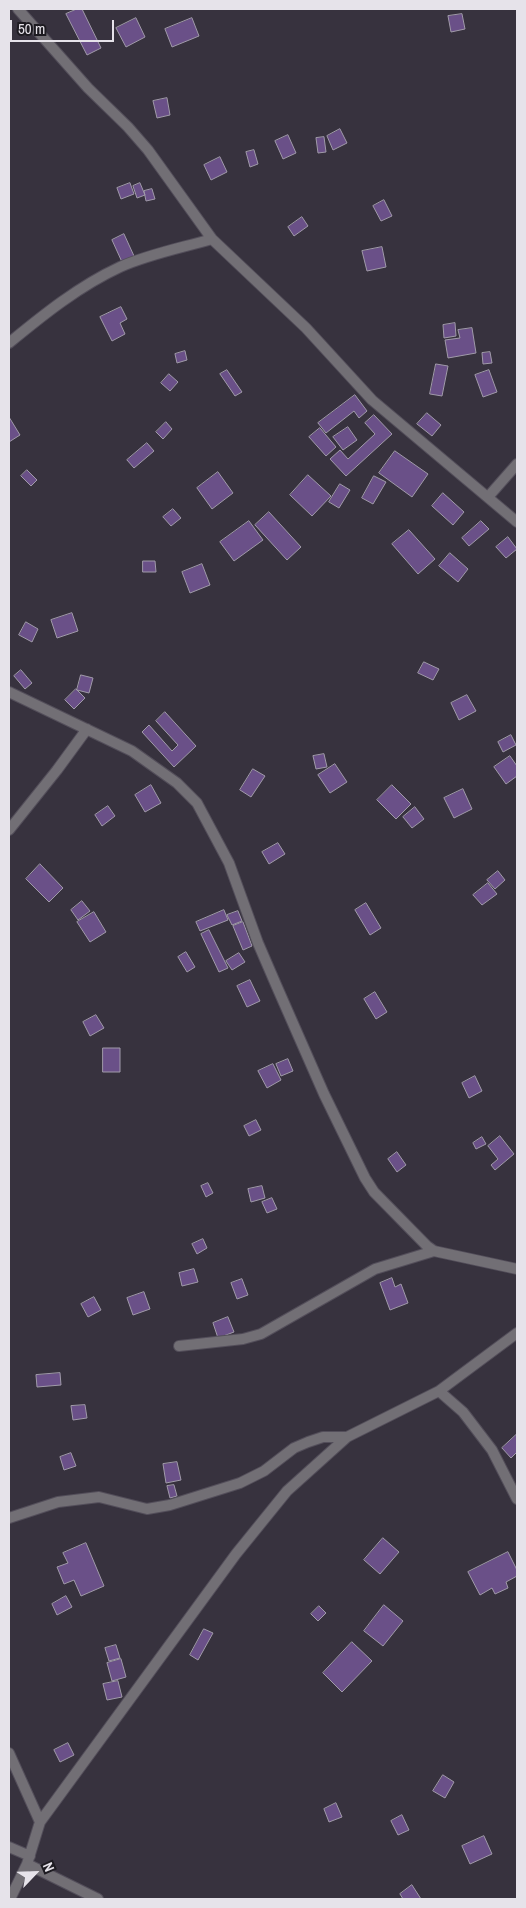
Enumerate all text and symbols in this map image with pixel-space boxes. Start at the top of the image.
scale bar [12,10,116,42]
text: 50 m [18,18,45,39]
north arrow [10,1848,60,1898]
text: N [39,1859,59,1874]

